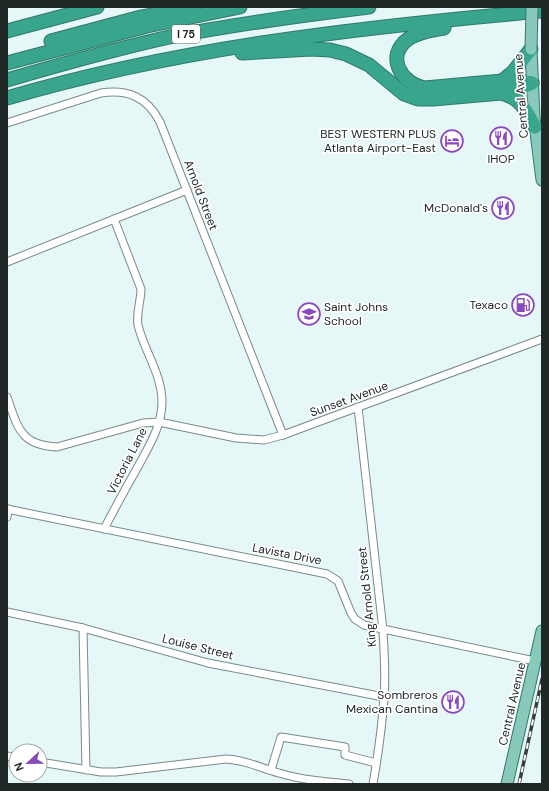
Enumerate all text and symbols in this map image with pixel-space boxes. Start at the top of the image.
road number: I 75 [172,25,200,43]
street label: Central Avenue [510,53,532,139]
restaurant icon: IHOP [488,125,514,151]
place label: BEST WESTERN PLUS Atlanta Airport-East [320,126,436,156]
hotel icon: BEST WESTERN PLUS Atlanta Airport-East [439,128,465,154]
place label: IHOP [487,151,515,167]
street label: Arnold Street [180,158,222,233]
restaurant icon: McDonald's [490,195,516,221]
place label: McDonald's [424,200,488,216]
fuel station icon: Texaco [510,292,536,318]
place label: Texaco [469,297,508,313]
place label: Saint Johns School [324,299,388,329]
school or university icon: Saint Johns School [296,301,322,327]
street label: Sunset Avenue [308,377,390,421]
street label: Victoria Lane [103,425,151,497]
street label: Lavista Drive [251,539,323,569]
street label: King Arnold Street [354,546,380,648]
street label: Louise Street [161,630,236,664]
street label: Central Avenue [495,661,529,747]
place label: Sombreros Mexican Cantina [346,687,438,717]
restaurant icon: Sombreros Mexican Cantina [440,689,466,715]
north arrow [8,743,48,783]
text: N [11,760,27,773]

